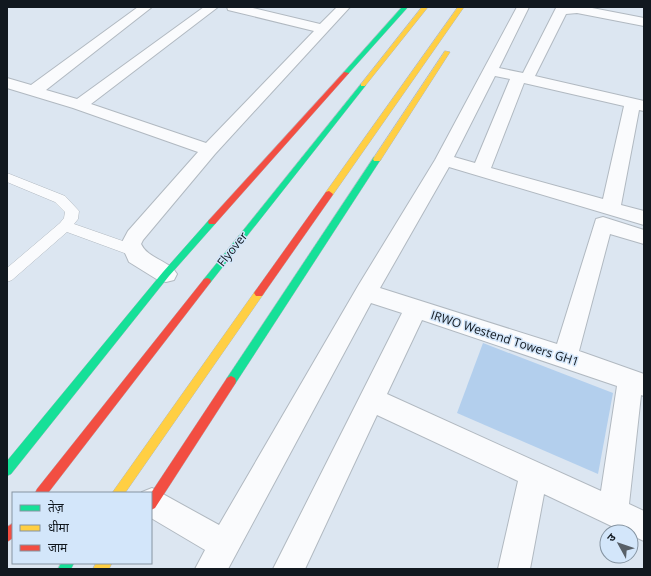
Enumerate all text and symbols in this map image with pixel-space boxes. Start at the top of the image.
street label: Flyover [213,228,251,270]
street label: IRWO Westend Towers GH1 [429,306,581,370]
legend [12,492,152,564]
text: तेज़ [48,499,65,516]
text: धीमा [48,519,70,536]
north arrow [599,524,639,564]
text: उ [603,530,619,545]
text: जाम [48,539,68,556]

